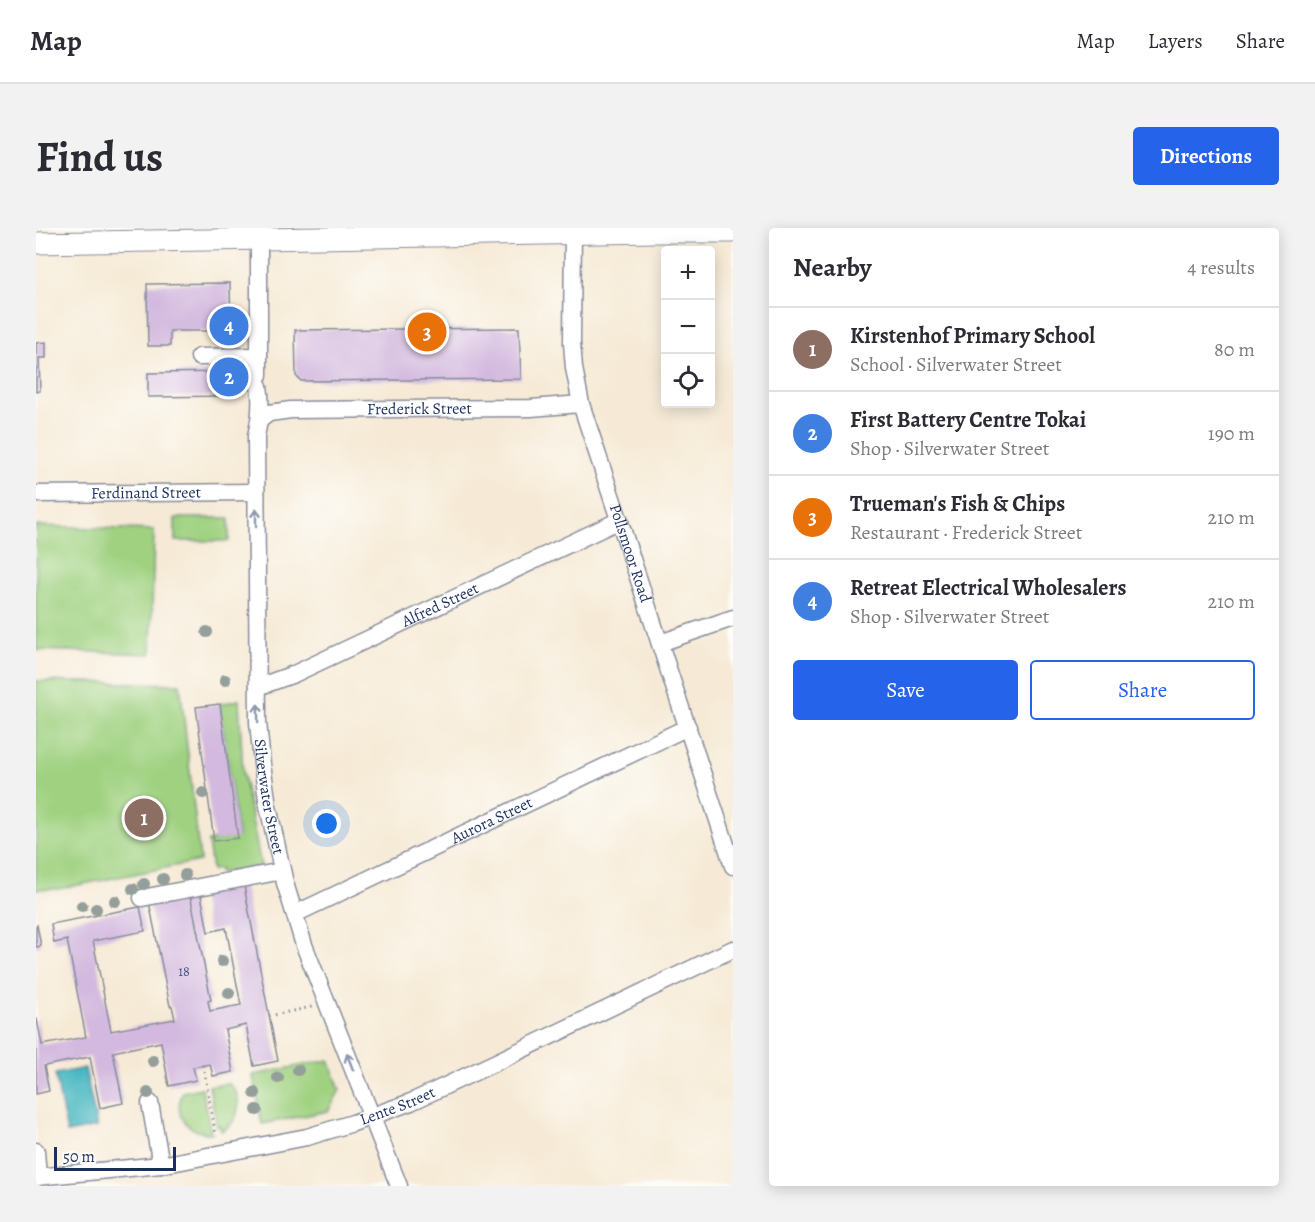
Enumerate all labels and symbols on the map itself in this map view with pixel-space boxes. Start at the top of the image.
pin: 4 [210,304,248,348]
pin: 3 [408,310,446,354]
pin: 2 [210,354,248,400]
street label: Frederick Street [367,397,472,420]
street label: Ferdinand Street [91,482,201,504]
street label: Pollsmoor Road [604,501,657,606]
one-way arrow [250,509,262,529]
street label: Alfred Street [397,577,482,633]
one-way arrow [252,704,264,724]
street label: Silverwater Street [249,738,289,857]
street label: Aurora Street [447,792,536,850]
pin: 1 [124,796,164,840]
your location [312,809,341,838]
house number: 18 [178,962,190,981]
one-way arrow [344,1053,355,1072]
street label: Lente Street [357,1081,439,1131]
scale bar [54,1144,176,1172]

